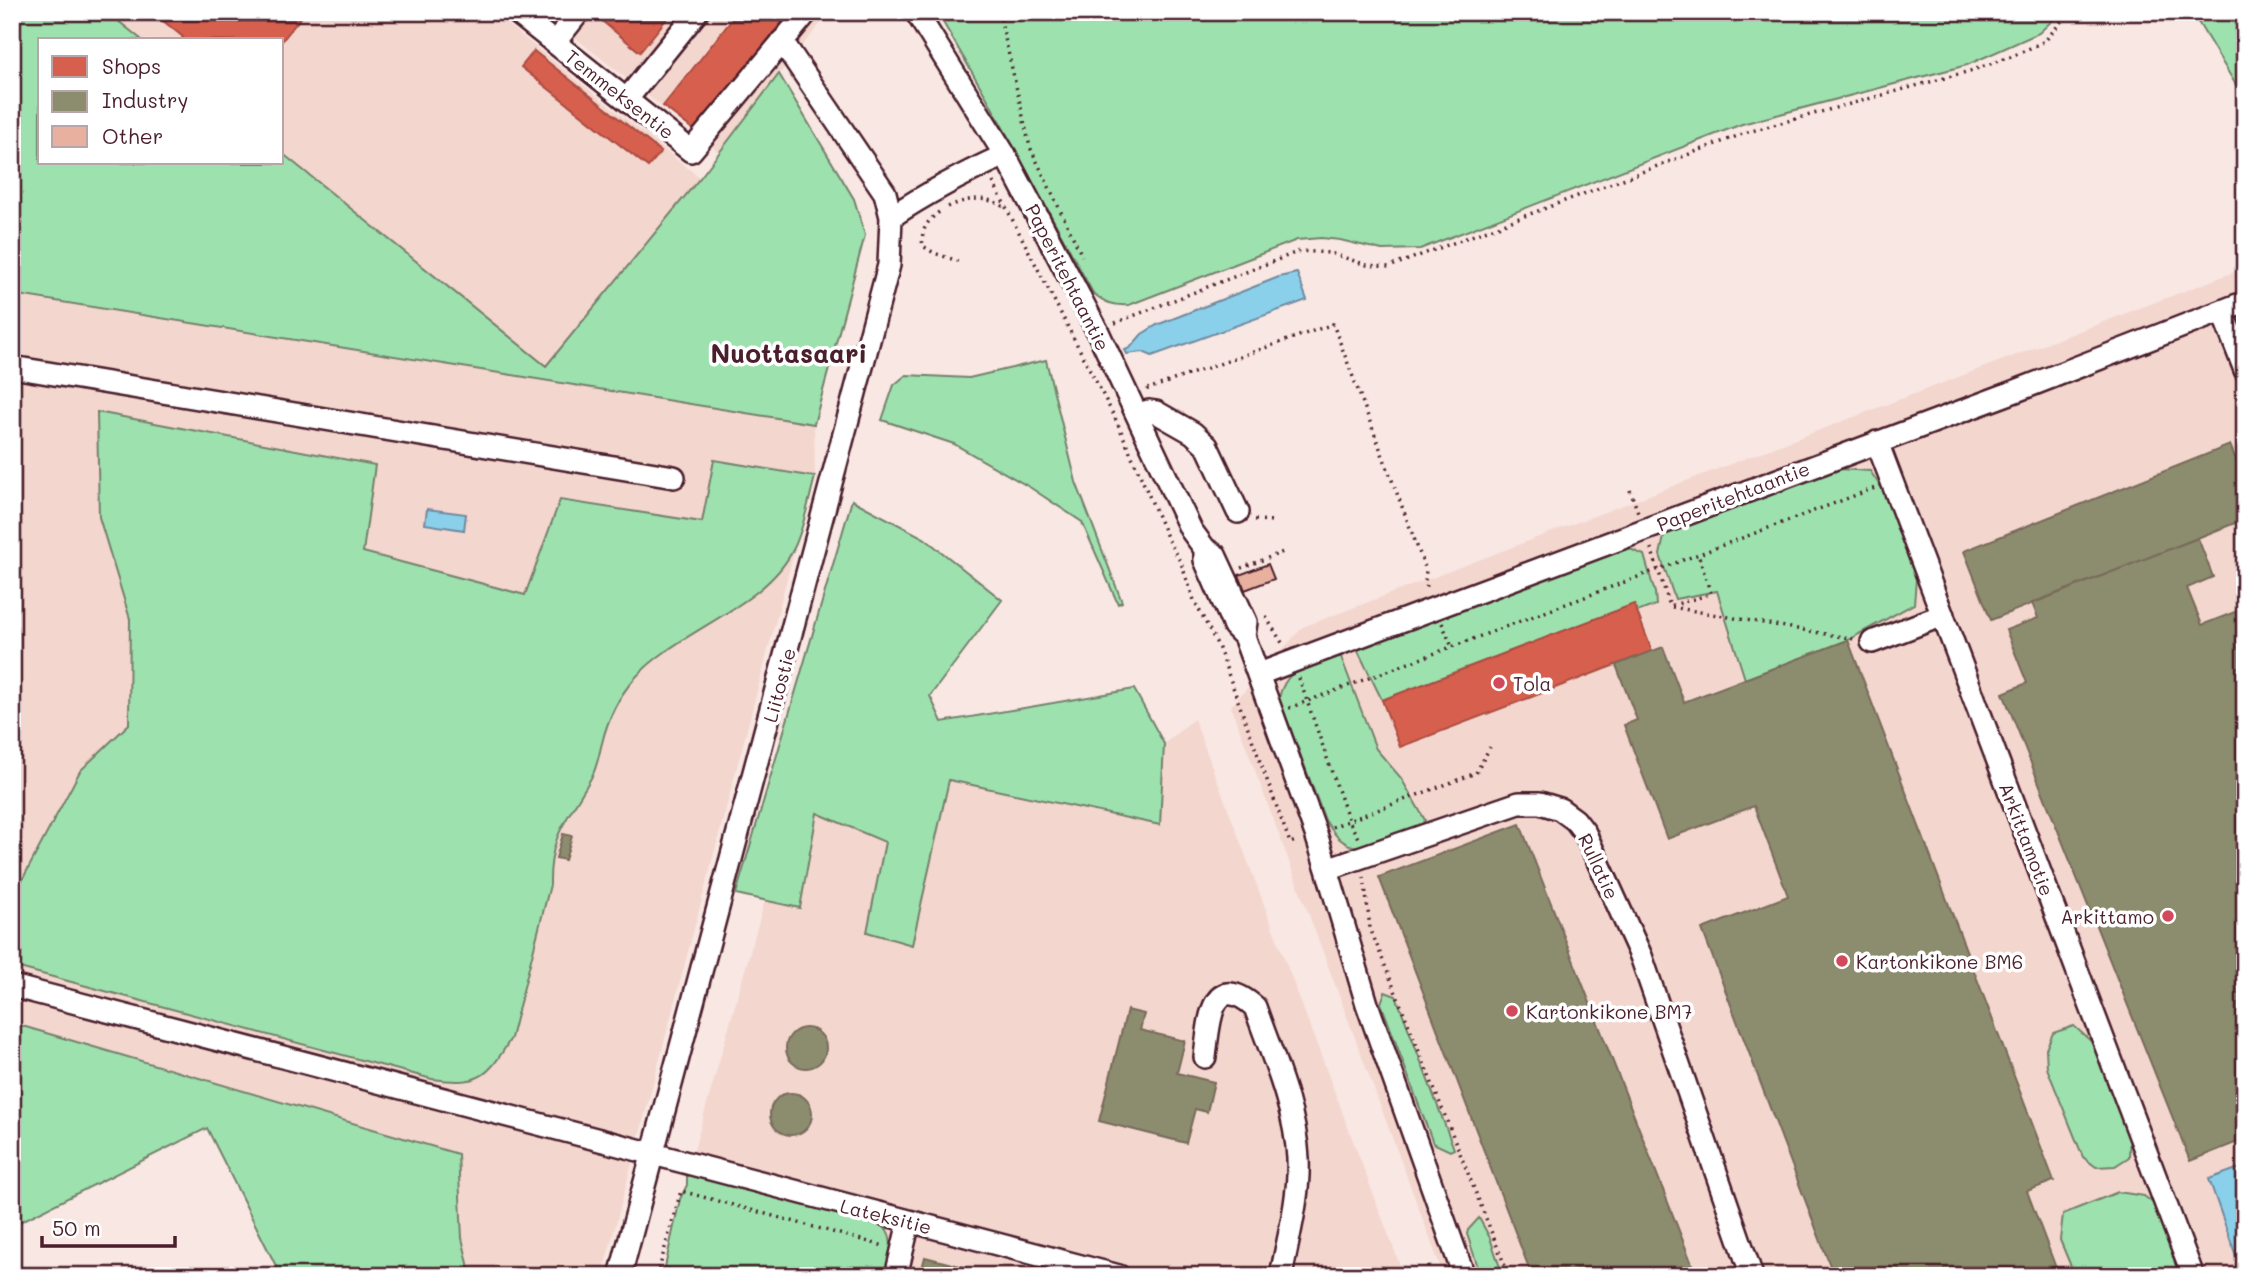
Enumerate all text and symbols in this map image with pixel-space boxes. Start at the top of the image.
legend [38,38,284,164]
street label: Temmeksentie [560,44,680,144]
text: Shops [102,52,161,79]
text: Industry [102,86,189,113]
text: Other [102,122,163,149]
street label: Paperitehtaantie [1020,199,1116,355]
district label: Nuottasaari [711,336,867,370]
street label: Paperitehtaantie [1653,455,1813,537]
street label: Liitostie [757,645,801,725]
place label: Tola [1513,671,1551,696]
marker: Tola [1491,675,1507,691]
street label: Arkittamotie [1994,779,2060,899]
street label: Rullatie [1573,829,1625,903]
place label: Arkittamo [2060,904,2154,929]
marker: Arkittamo [2160,908,2176,924]
place label: Kartonkikone BM6 [1856,949,2023,974]
marker: Kartonkikone BM6 [1834,953,1850,969]
place label: Kartonkikone BM7 [1526,999,1692,1024]
marker: Kartonkikone BM7 [1504,1003,1520,1019]
street label: Lateksitie [838,1193,934,1239]
scale bar [42,1204,175,1248]
text: 50 m [52,1214,101,1241]

